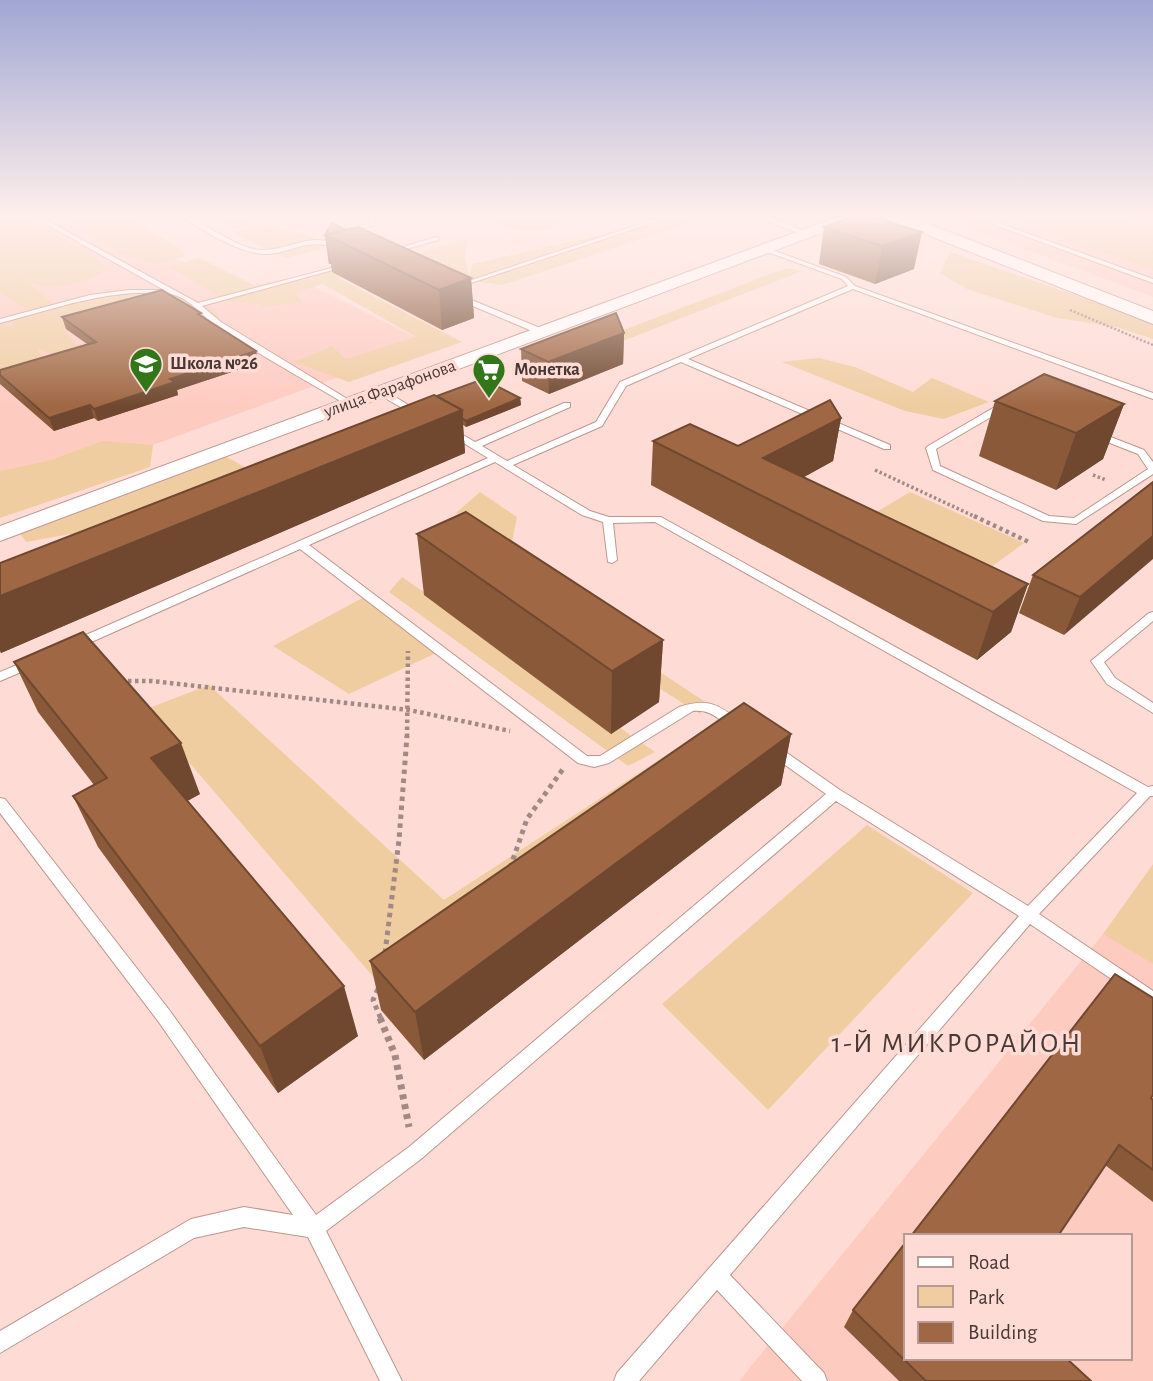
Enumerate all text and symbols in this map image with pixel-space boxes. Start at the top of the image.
school or university icon: Школа №26 [127,345,165,394]
supermarket icon: Монетка [470,351,508,400]
place label: Школа №26 [170,355,258,373]
street label: улица Фарафонова [321,357,458,422]
place label: Монетка [514,361,580,379]
district label: 1-Й МИКРОРАЙОН [832,1029,1083,1058]
legend [904,1234,1132,1360]
text: Road [968,1252,1010,1273]
text: Park [968,1287,1005,1308]
text: Building [968,1322,1038,1343]

